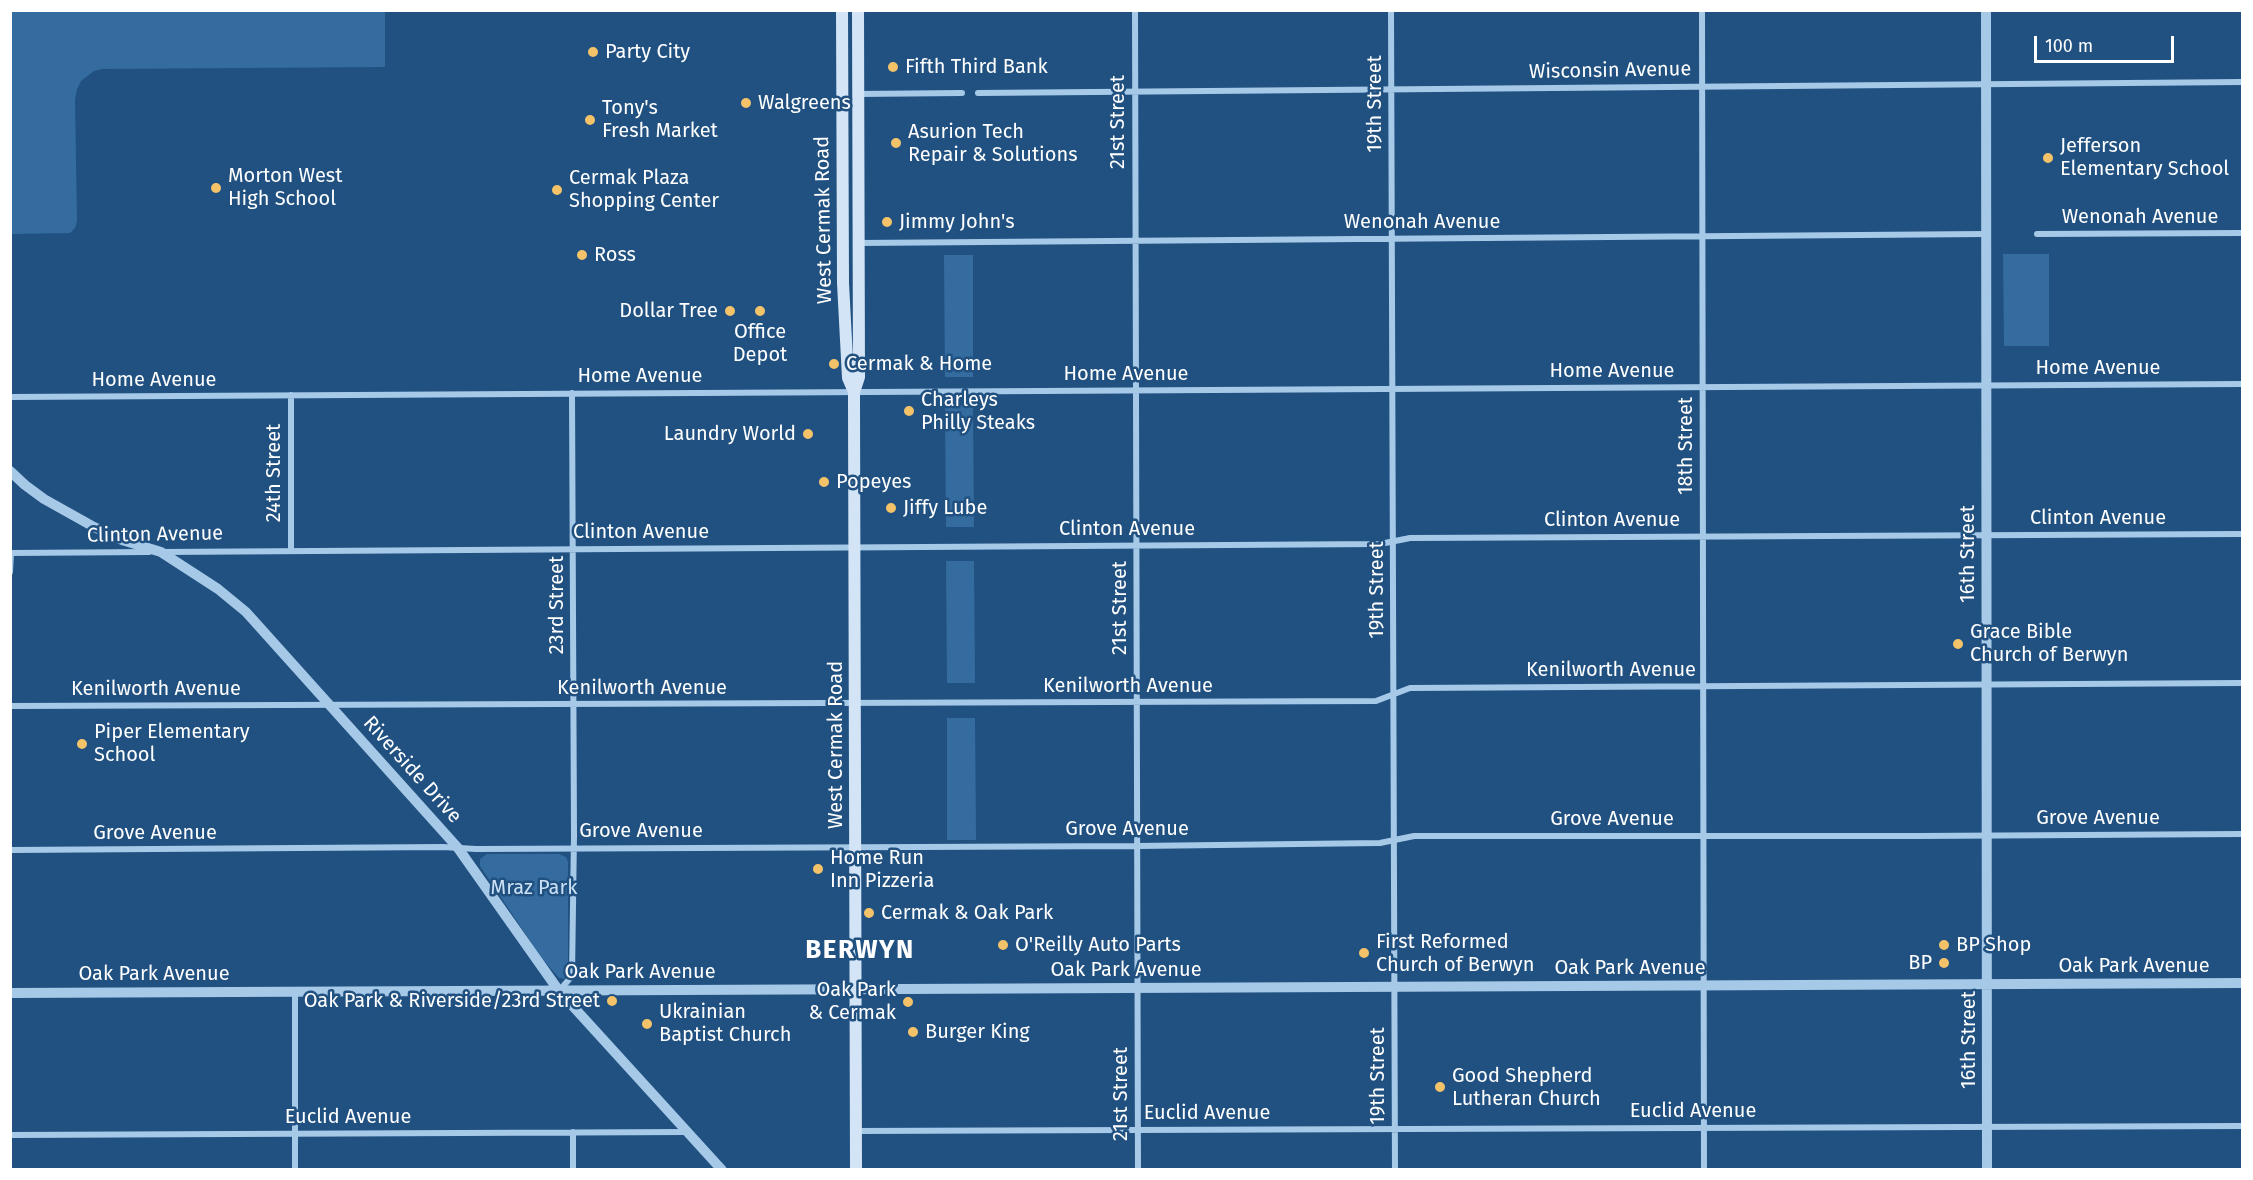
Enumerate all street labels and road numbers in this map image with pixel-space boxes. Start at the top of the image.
street label: 19th Street [1363,55,1387,153]
street label: Wisconsin Avenue [1529,58,1691,84]
street label: 21st Street [1106,75,1130,169]
street label: West Cermak Road [811,136,837,304]
street label: Wenonah Avenue [2062,205,2218,229]
street label: Wenonah Avenue [1344,210,1500,234]
street label: Home Avenue [2036,356,2160,380]
street label: Home Avenue [1550,359,1674,383]
street label: Home Avenue [1064,362,1188,386]
street label: Home Avenue [578,364,702,388]
street label: Home Avenue [92,368,216,392]
street label: 18th Street [1674,397,1698,495]
street label: 24th Street [262,424,286,522]
street label: 16th Street [1956,505,1980,603]
street label: Clinton Avenue [2030,506,2166,530]
street label: Clinton Avenue [1544,508,1680,532]
street label: Clinton Avenue [1059,517,1195,541]
street label: Clinton Avenue [573,520,709,544]
street label: Clinton Avenue [87,522,223,548]
street label: 19th Street [1365,541,1389,639]
street label: 23rd Street [545,556,569,654]
street label: 21st Street [1108,561,1132,655]
street label: Kenilworth Avenue [1526,658,1696,682]
street label: West Cermak Road [824,661,848,829]
street label: Kenilworth Avenue [1043,674,1213,698]
street label: Kenilworth Avenue [557,676,727,700]
street label: Kenilworth Avenue [71,677,241,701]
street label: Riverside Drive [358,711,466,829]
street label: Grove Avenue [2036,806,2160,830]
street label: Grove Avenue [1550,807,1674,831]
street label: Grove Avenue [1065,817,1189,841]
street label: Grove Avenue [579,819,703,843]
street label: Grove Avenue [93,821,217,845]
street label: Oak Park Avenue [2058,954,2210,978]
street label: Oak Park Avenue [1554,956,1706,980]
street label: Oak Park Avenue [1050,958,1202,982]
street label: Oak Park Avenue [564,960,716,984]
street label: Oak Park Avenue [78,962,230,986]
street label: 16th Street [1957,991,1981,1089]
street label: 19th Street [1366,1027,1390,1125]
street label: 21st Street [1109,1047,1133,1141]
street label: Euclid Avenue [1630,1099,1756,1123]
street label: Euclid Avenue [1144,1101,1270,1125]
street label: Euclid Avenue [285,1105,411,1129]

